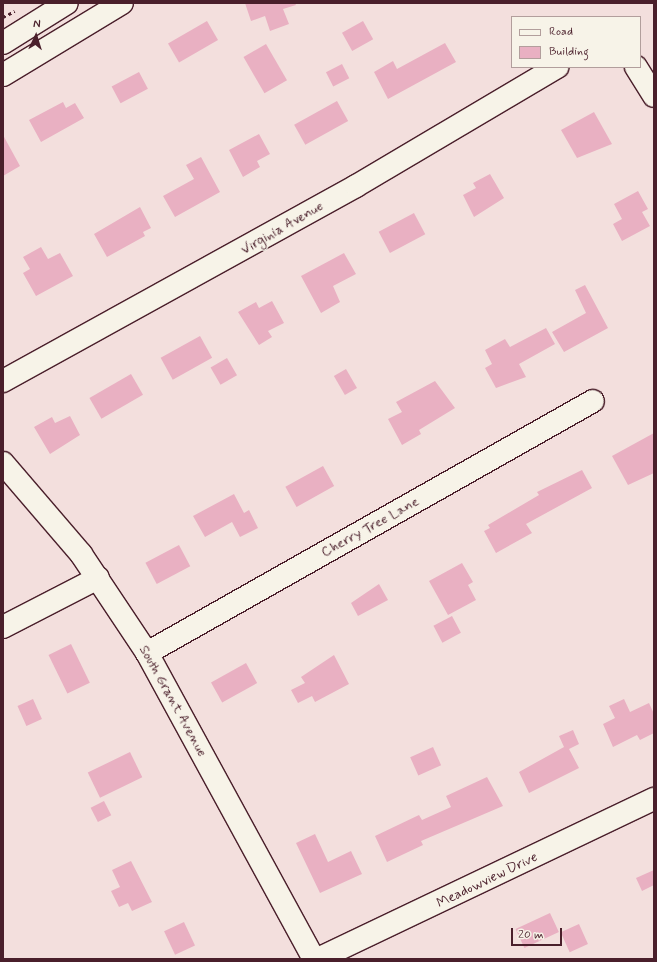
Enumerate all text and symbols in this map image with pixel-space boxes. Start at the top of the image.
north arrow [16,16,56,56]
legend [511,16,641,68]
text: N [33,17,41,31]
text: Road [549,24,573,40]
text: Building [549,44,589,60]
street label: Virginia Avenue [237,197,327,259]
street label: Cherry Tree Lane [320,494,420,560]
street label: South Grant Avenue [136,643,210,759]
street label: Meadowview Drive [434,849,540,911]
scale bar [513,920,564,946]
text: 20 m [518,927,544,943]

